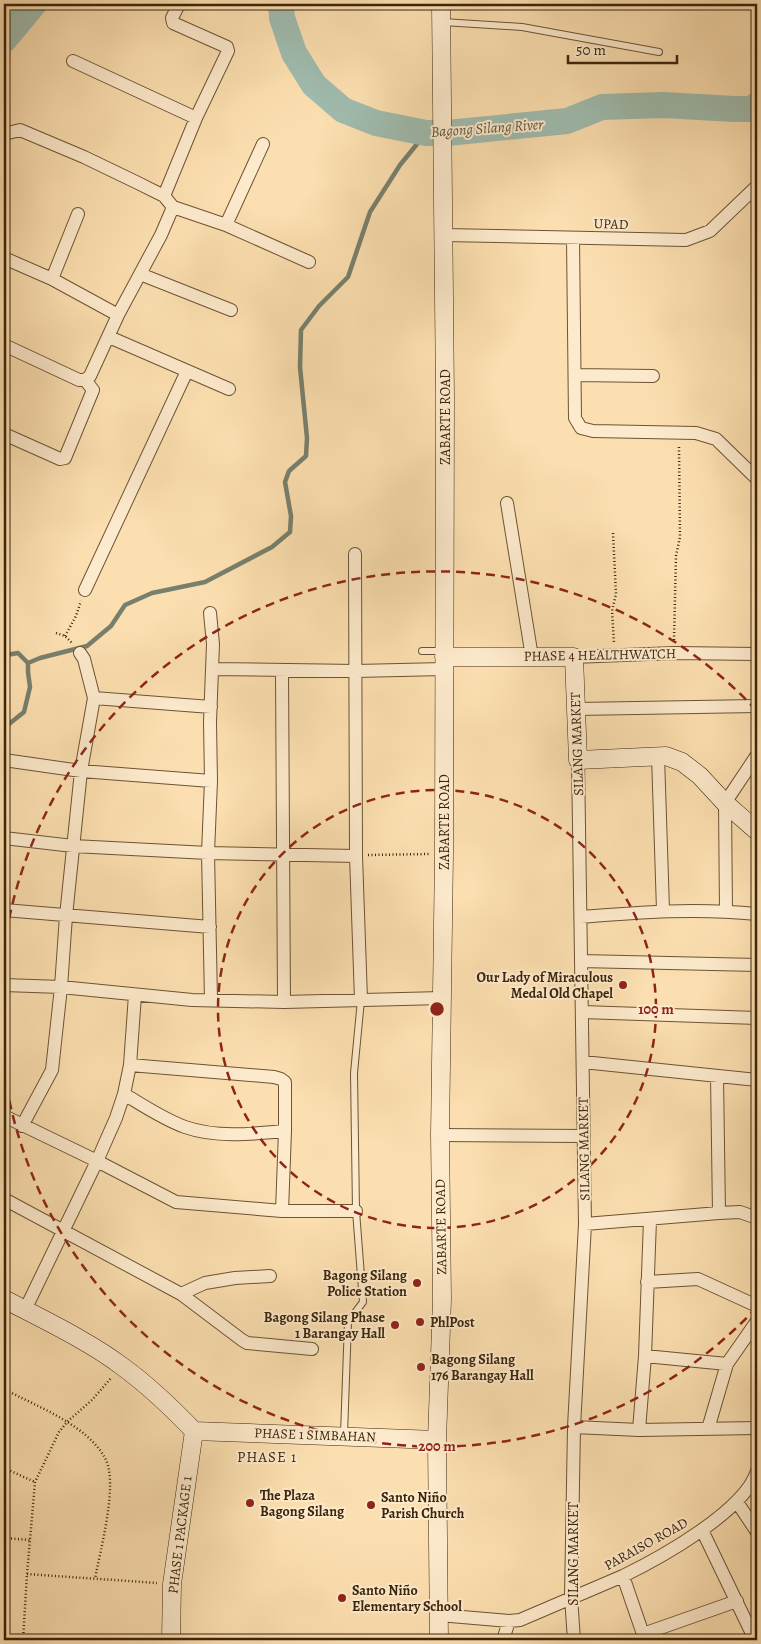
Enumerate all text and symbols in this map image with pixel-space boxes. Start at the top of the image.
scale bar [568,32,677,64]
text: 50 m [576,40,606,60]
water label: Bagong Silang River [430,114,545,142]
street label: UPAD [593,214,629,234]
street label: ZABARTE ROAD [436,369,455,465]
street label: PHASE 4 HEALTHWATCH [523,644,677,666]
street label: SILANG MARKET [566,692,588,796]
street label: ZABARTE ROAD [435,774,454,870]
place label: Our Lady of Miraculous Medal Old Chapel [477,968,613,1003]
marker: Our Lady of Miraculous Medal Old Chapel [617,979,629,991]
text: 100 m [638,999,674,1019]
centre of rings [428,1000,446,1018]
street label: SILANG MARKET [574,1097,594,1201]
street label: ZABARTE ROAD [431,1179,451,1275]
place label: Bagong Silang Police Station [323,1266,408,1301]
marker: Bagong Silang Police Station [411,1277,423,1289]
place label: Bagong Silang Phase 1 Barangay Hall [264,1308,386,1343]
place label: PhlPost [430,1313,475,1332]
marker: PhlPost [414,1316,426,1328]
marker: Bagong Silang Phase 1 Barangay Hall [389,1319,401,1331]
place label: Bagong Silang 176 Barangay Hall [431,1350,534,1385]
marker: Bagong Silang 176 Barangay Hall [415,1361,427,1373]
street label: PHASE 1 SIMBAHAN [254,1423,376,1447]
text: 200 m [418,1436,456,1456]
district label: PHASE 1 [237,1447,297,1467]
street label: PHASE 1 PACKAGE 1 [163,1475,197,1595]
place label: The Plaza Bagong Silang [260,1486,345,1521]
place label: Santo Niño Parish Church [381,1488,465,1523]
marker: The Plaza Bagong Silang [244,1497,256,1509]
marker: Santo Niño Parish Church [365,1499,377,1511]
street label: SILANG MARKET [564,1502,583,1606]
street label: PARAISO ROAD [601,1513,691,1575]
place label: Santo Niño Elementary School [352,1581,462,1616]
marker: Santo Niño Elementary School [336,1592,348,1604]

